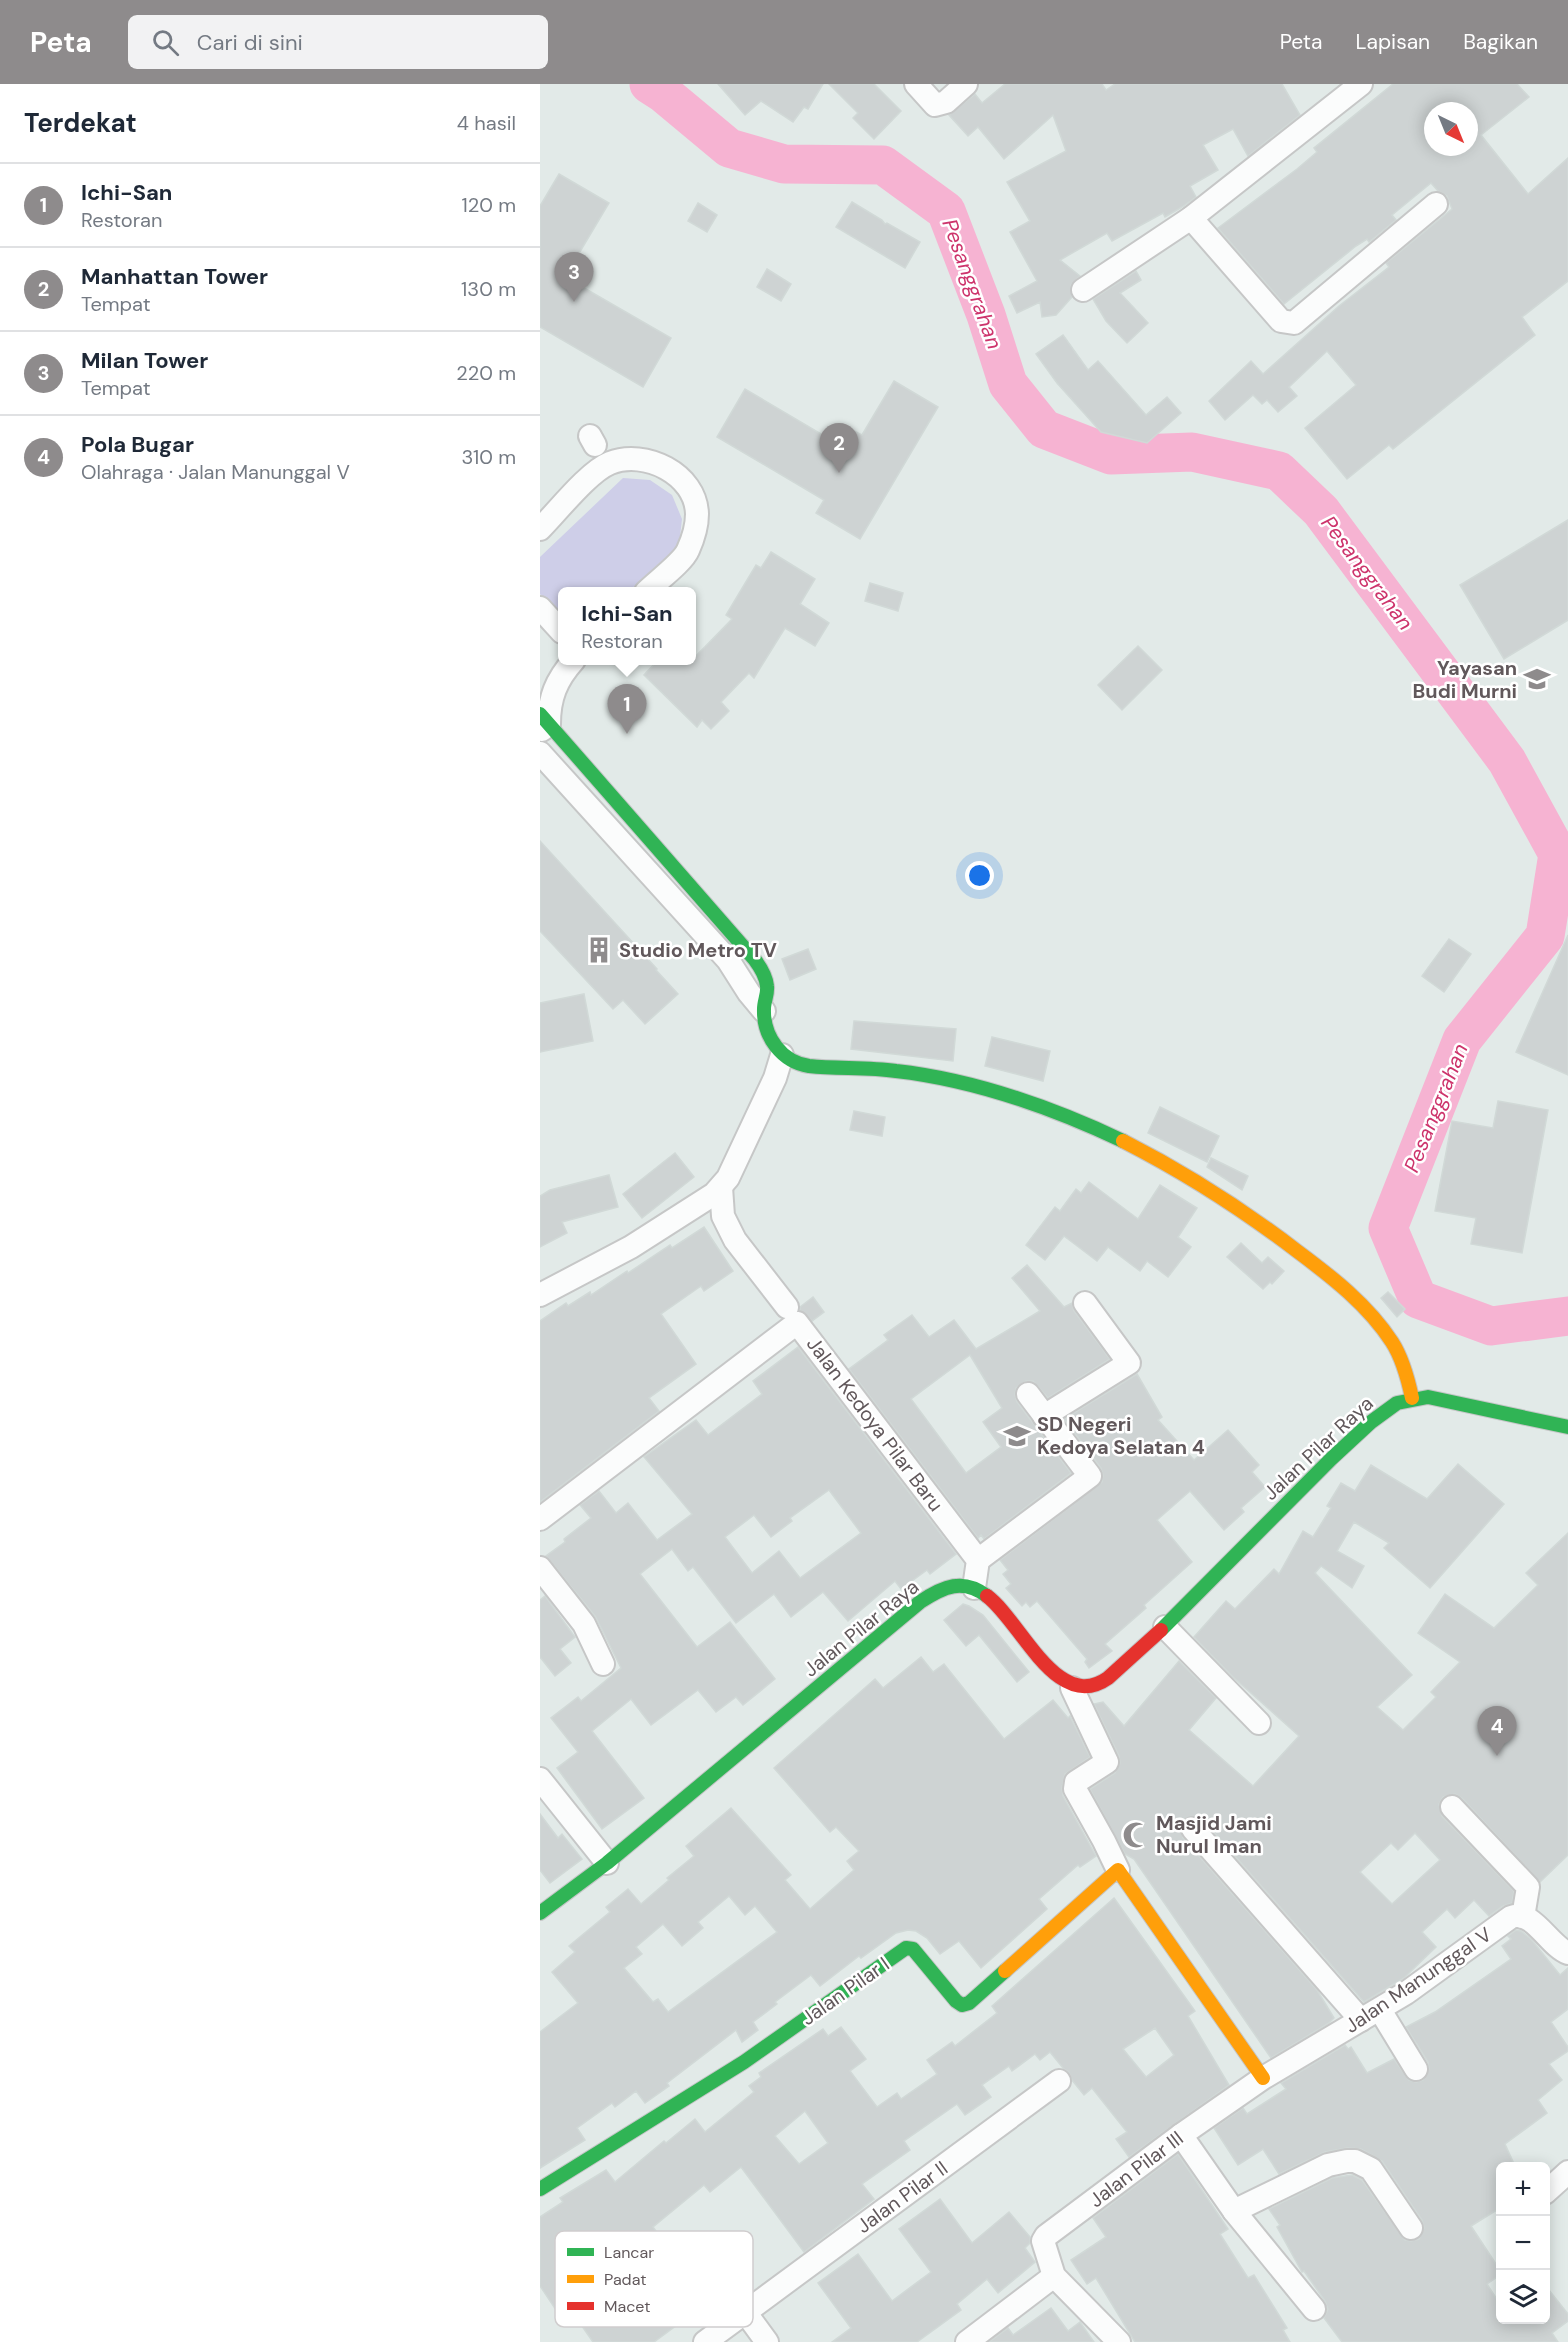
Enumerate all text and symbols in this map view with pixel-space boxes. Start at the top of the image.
search box [128,15,548,69]
text: Peta [30,24,92,61]
icon: search [149,26,182,59]
text: Cari di sini [197,28,303,57]
text: Peta [1280,28,1322,56]
text: Lapisan [1355,28,1430,56]
text: Bagikan [1463,28,1538,56]
north arrow [1424,102,1478,156]
text: Terdekat [24,106,137,140]
text: 4 hasil [457,110,516,136]
text: Ichi-San [81,178,172,207]
text: 1 [40,192,47,218]
text: 120 m [462,192,516,218]
text: Restoran [81,207,162,233]
water label: Pesanggrahan [936,215,1008,353]
pin: 3 [555,252,594,302]
text: Manhattan Tower [81,262,268,291]
text: 2 [38,276,49,302]
text: 130 m [461,276,516,302]
text: Tempat [81,291,151,317]
text: Milan Tower [81,346,208,375]
text: 3 [37,360,50,386]
text: 220 m [456,360,516,386]
text: Tempat [81,375,151,401]
pin: 2 [820,424,858,473]
text: Pola Bugar [81,430,194,459]
text: 4 [37,444,50,470]
text: 310 m [461,444,516,470]
text: Olahraga · Jalan Manunggal V [81,459,350,485]
water label: Pesanggrahan [1315,510,1419,636]
popup [558,587,696,665]
text: Ichi-San [581,599,673,628]
text: Restoran [581,628,663,654]
place label: Yayasan Budi Murni [1413,655,1517,704]
school or university icon: Yayasan Budi Murni [1522,664,1552,694]
pin: 1 [608,684,646,734]
your location [965,861,994,890]
building icon: Studio Metro TV [584,935,614,965]
place label: Studio Metro TV [619,937,777,963]
water label: Pesanggrahan [1397,1040,1475,1176]
street label: Jalan Kedoya Pilar Baru [801,1332,949,1516]
street label: Jalan Pilar Raya [1258,1390,1378,1506]
place label: SD Negeri Kedoya Selatan 4 [1037,1411,1205,1460]
school or university icon: SD Negeri Kedoya Selatan 4 [1002,1421,1032,1451]
street label: Jalan Pilar Raya [798,1574,924,1682]
pin: 4 [1478,1706,1516,1756]
place label: Masjid Jami Nurul Iman [1156,1810,1272,1859]
mosque icon: Masjid Jami Nurul Iman [1121,1820,1151,1850]
street label: Jalan Manunggal V [1340,1921,1496,2039]
street label: Jalan Pilar I [796,1951,894,2031]
street label: Jalan Pilar III [1084,2125,1188,2213]
street label: Jalan Pilar II [851,2155,953,2239]
map controls [1496,2162,1550,2324]
button: + [1496,2162,1550,2216]
button: − [1496,2216,1550,2270]
legend [555,2231,753,2327]
text: Lancar [604,2242,654,2263]
text: Padat [604,2269,646,2290]
button: layers [1496,2270,1550,2324]
text: Macet [604,2296,650,2317]

